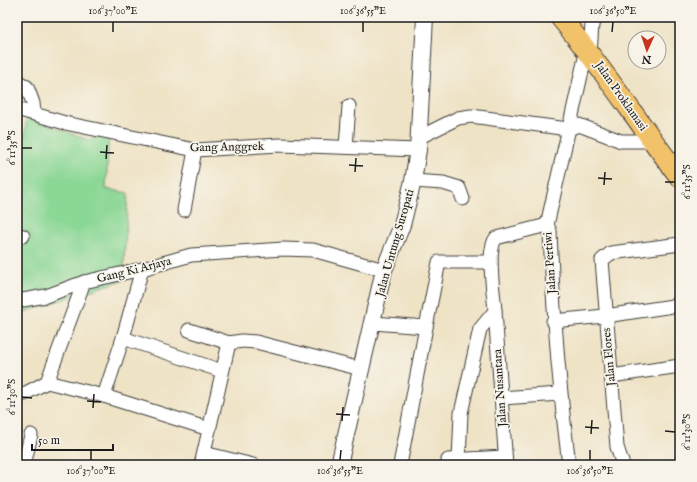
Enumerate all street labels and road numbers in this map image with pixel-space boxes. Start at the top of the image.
street label: Jalan Proklamasi [589,57,651,134]
street label: Gang Anggrek [190,139,265,155]
street label: Jalan Untung Suropati [372,187,419,301]
street label: Jalan Pertiwi [540,231,561,297]
street label: Gang Ki Arjaya [95,253,174,286]
street label: Jalan Flores [599,327,620,389]
street label: Jalan Nusantara [490,348,511,430]

